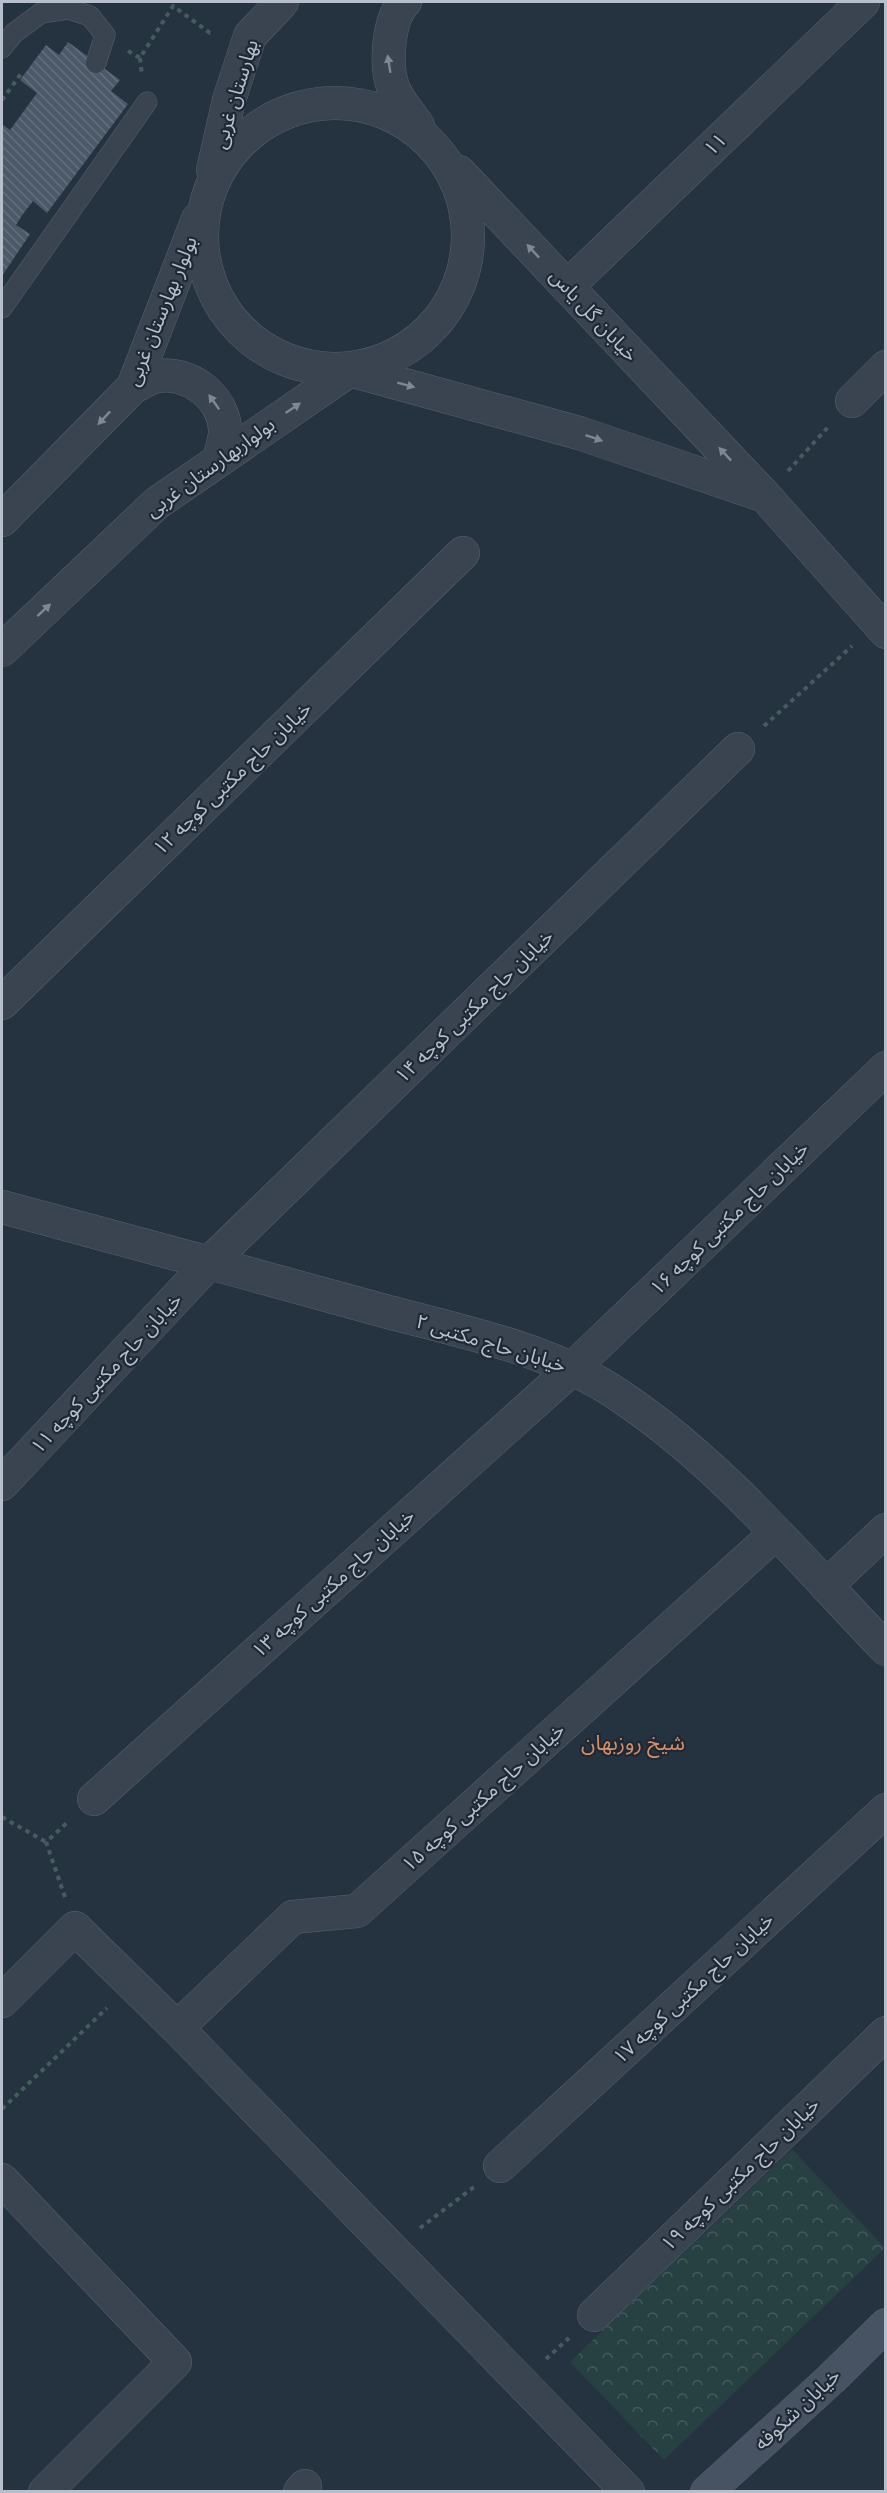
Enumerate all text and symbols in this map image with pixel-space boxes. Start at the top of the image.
street label: بهارستان غربی [208,37,266,152]
one-way arrow [384,54,393,73]
street label: ۱۱ [699,128,734,163]
street label: بولوار بهارستان غربی [121,233,205,390]
one-way arrow [526,243,540,258]
street label: خیابان گل یاس [543,264,642,368]
one-way arrow [397,381,415,391]
one-way arrow [208,394,219,410]
one-way arrow [284,402,300,414]
one-way arrow [97,411,111,426]
street label: بولواربهارستان غربی [141,413,281,524]
one-way arrow [585,434,603,444]
one-way arrow [718,446,732,461]
one-way arrow [37,603,51,617]
street label: خیابان حاج مکتبی کوچه ۱۲ [148,697,318,862]
street label: خیابان حاج مکتبی کوچه ۱۴ [390,925,560,1090]
street label: خیابان حاج مکتبی کوچه ۱۶ [645,1137,815,1302]
street label: خیابان حاج مکتبی کوچه ۱۱ [26,1288,189,1460]
street label: خیابان حاج مکتبی ۲ [412,1310,569,1380]
street label: خیابان حاج مکتبی کوچه ۱۳ [247,1504,421,1665]
street label: خیابان حاج مکتبی کوچه ۱۵ [397,1718,571,1879]
district label: شیخ روزبهان [581,1731,685,1758]
street label: خیابان حاج مکتبی کوچه ۱۷ [608,1908,780,2071]
street label: خیابان حاج مکتبی کوچه ۱۹ [656,2093,826,2258]
street label: خیابان شکوفه [750,2364,847,2457]

